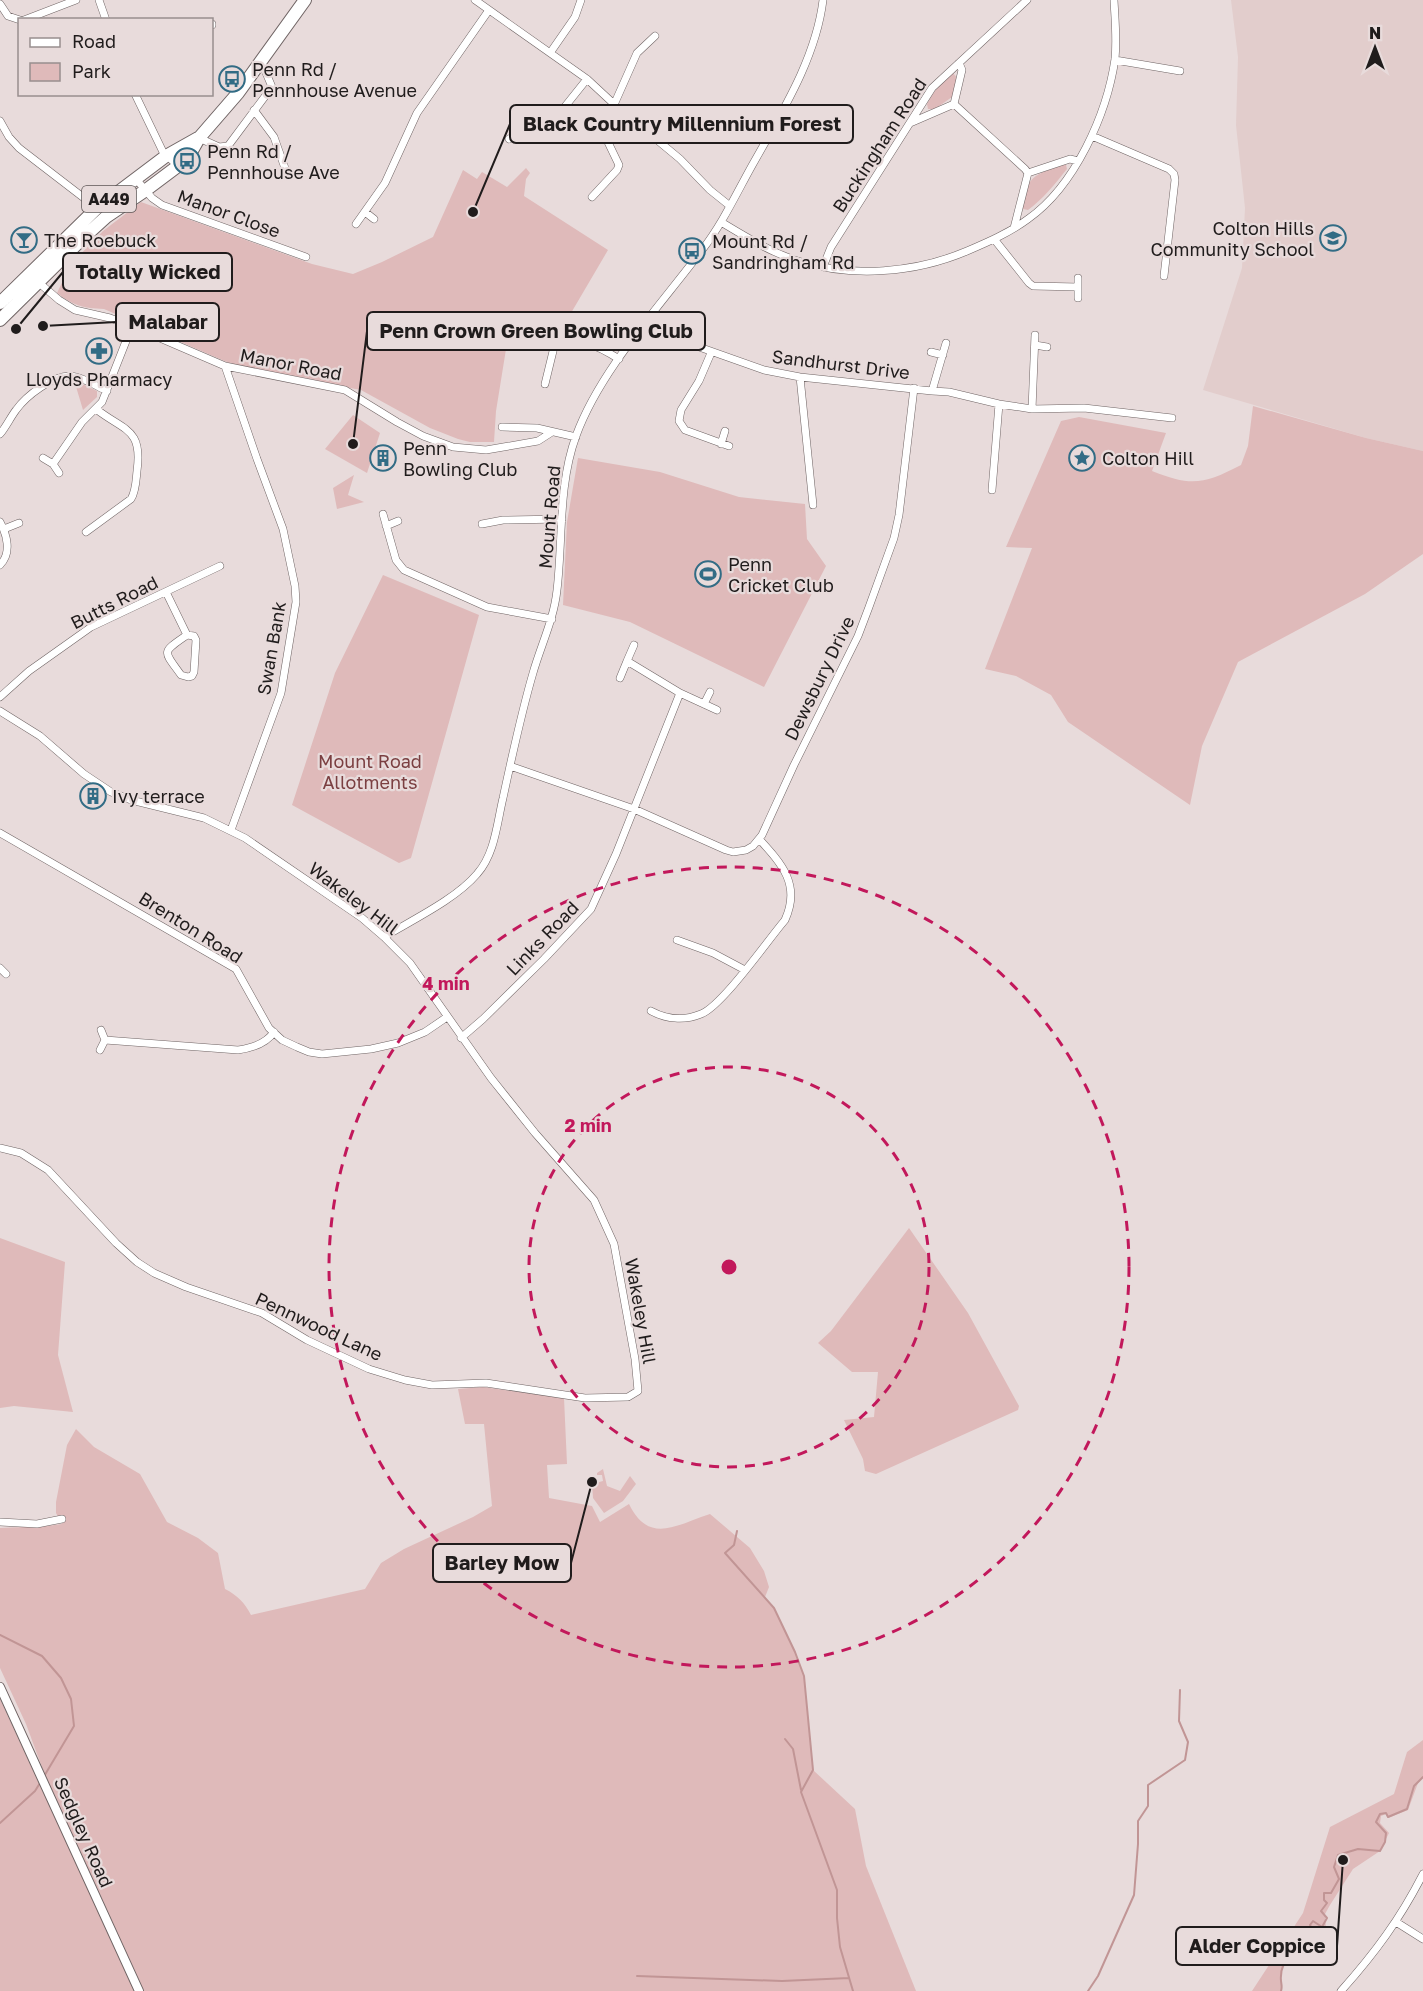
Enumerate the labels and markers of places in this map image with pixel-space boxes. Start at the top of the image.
place label: Penn Rd / Pennhouse Avenue [252,58,417,101]
bus stop icon: Penn Rd / Pennhouse Avenue [217,64,247,94]
callout: Black Country Millennium Forest [510,105,853,143]
place label: Penn Rd / Pennhouse Ave [207,140,340,183]
bus stop icon: Penn Rd / Pennhouse Ave [172,146,202,176]
place label: Colton Hills Community School [1150,217,1314,260]
school or university icon: Colton Hills Community School [1318,223,1348,253]
bar icon: The Roebuck [9,225,39,255]
place label: The Roebuck [44,229,156,251]
place label: Mount Rd / Sandringham Rd [712,230,855,273]
bus stop icon: Mount Rd / Sandringham Rd [677,236,707,266]
callout: Totally Wicked [63,253,232,291]
callout: Malabar [116,303,219,341]
callout: Penn Crown Green Bowling Club [367,312,705,350]
pharmacy icon: Lloyds Pharmacy [84,336,114,366]
place label: Lloyds Pharmacy [26,368,172,390]
place label: Penn Bowling Club [403,437,517,480]
building icon: Penn Bowling Club [368,443,398,473]
place icon: Colton Hill [1067,443,1097,473]
place label: Colton Hill [1102,447,1194,469]
place label: Penn Cricket Club [728,553,834,596]
sports icon: Penn Cricket Club [693,559,723,589]
building icon: Ivy terrace [78,781,108,811]
place label: Ivy terrace [112,785,205,807]
centre of rings [719,1257,739,1277]
callout: Barley Mow [433,1544,571,1582]
callout: Alder Coppice [1176,1927,1337,1965]

